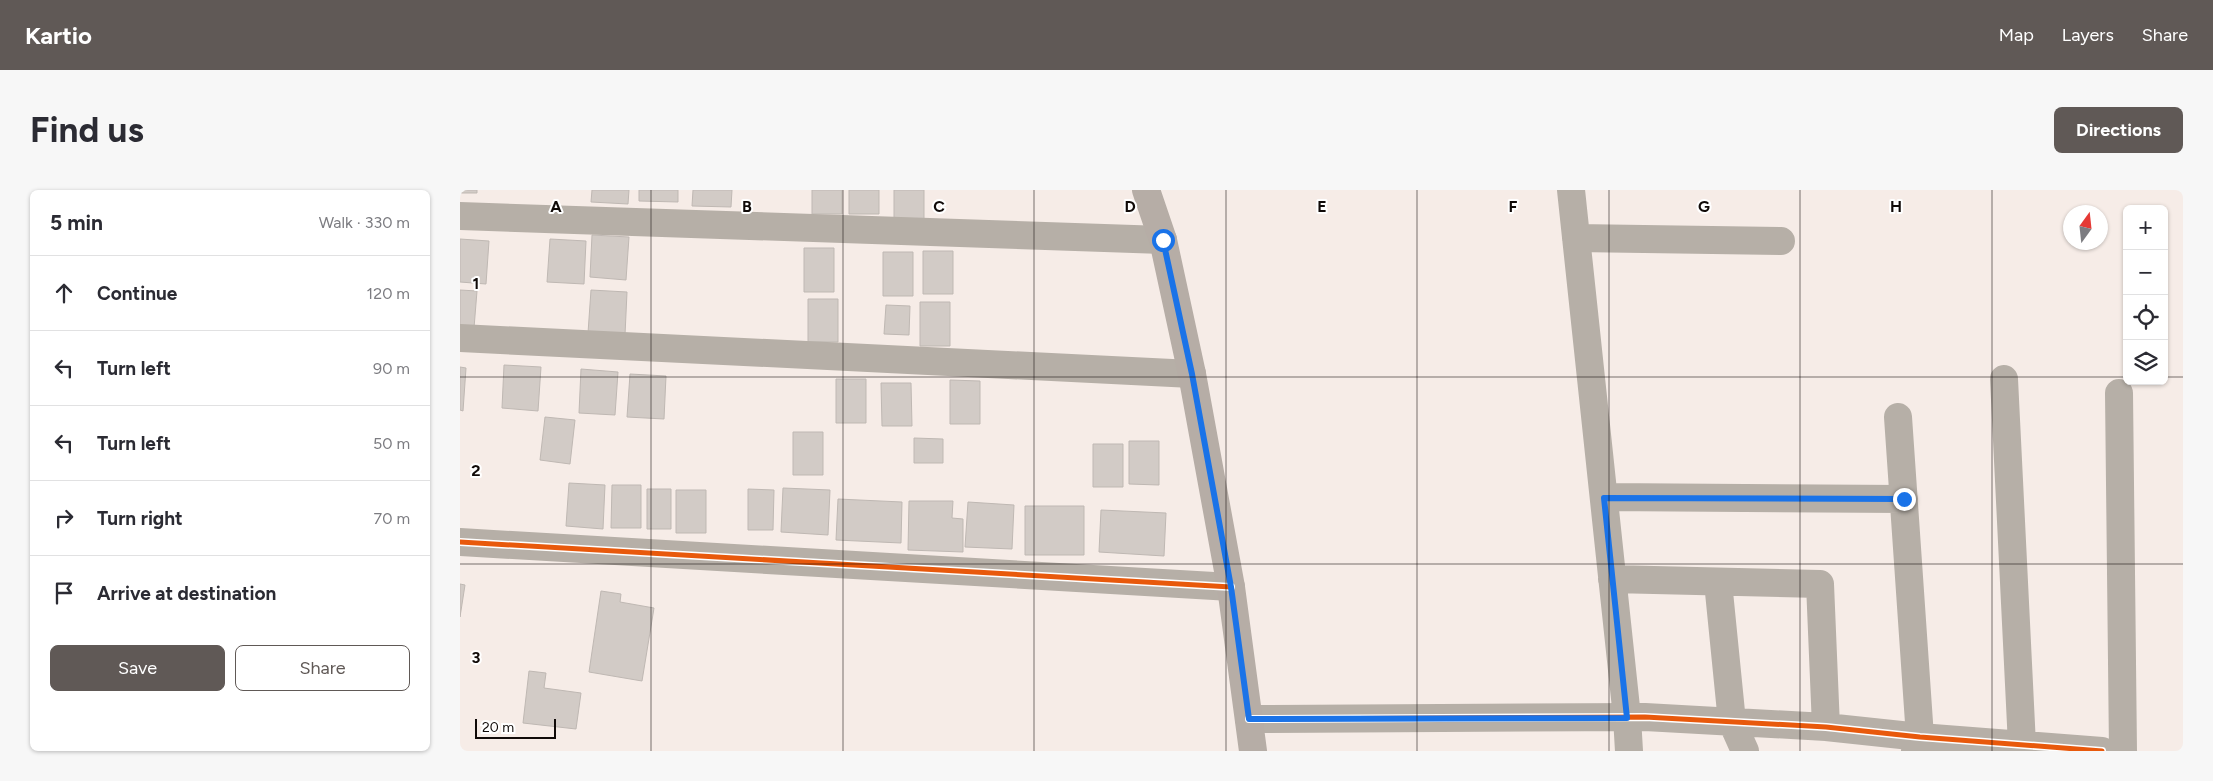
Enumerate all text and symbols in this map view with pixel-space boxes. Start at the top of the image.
text: Kartio [25,21,92,50]
text: Map [1999,24,2034,46]
text: Layers [2062,24,2114,46]
text: Share [2142,24,2188,46]
button: Directions [2054,107,2183,153]
text: Find us [30,109,144,151]
text: A [550,197,562,216]
text: B [742,197,752,216]
text: C [933,197,945,216]
text: D [1124,197,1136,216]
text: E [1317,197,1327,216]
text: F [1509,197,1518,216]
text: G [1698,197,1710,216]
text: H [1890,197,1902,216]
north arrow [2063,205,2108,250]
map controls [2123,205,2168,385]
button: + [2123,205,2168,250]
text: 5 min [50,210,103,235]
text: Walk · 330 m [319,213,410,232]
route start [1152,229,1175,252]
button: − [2123,250,2168,295]
text: 1 [473,274,479,293]
icon: ahead [50,279,78,307]
text: Continue [97,282,177,305]
text: 120 m [367,284,410,303]
button: locate [2123,295,2168,340]
button: layers [2123,340,2168,385]
icon: left [50,354,78,382]
text: Turn left [97,357,171,380]
text: 90 m [373,359,410,378]
icon: left [50,429,78,457]
text: Turn left [97,432,171,455]
text: 50 m [373,434,410,453]
text: 2 [471,461,481,480]
route end [1893,488,1916,511]
icon: right [50,504,78,532]
text: Turn right [97,507,183,530]
text: 70 m [374,509,410,528]
icon: arrive [50,579,78,607]
text: Arrive at destination [97,582,276,605]
button: Save [50,645,225,691]
button: Share [235,645,410,691]
text: 3 [472,648,481,667]
scale bar [475,716,556,739]
text: 20 m [482,719,514,736]

